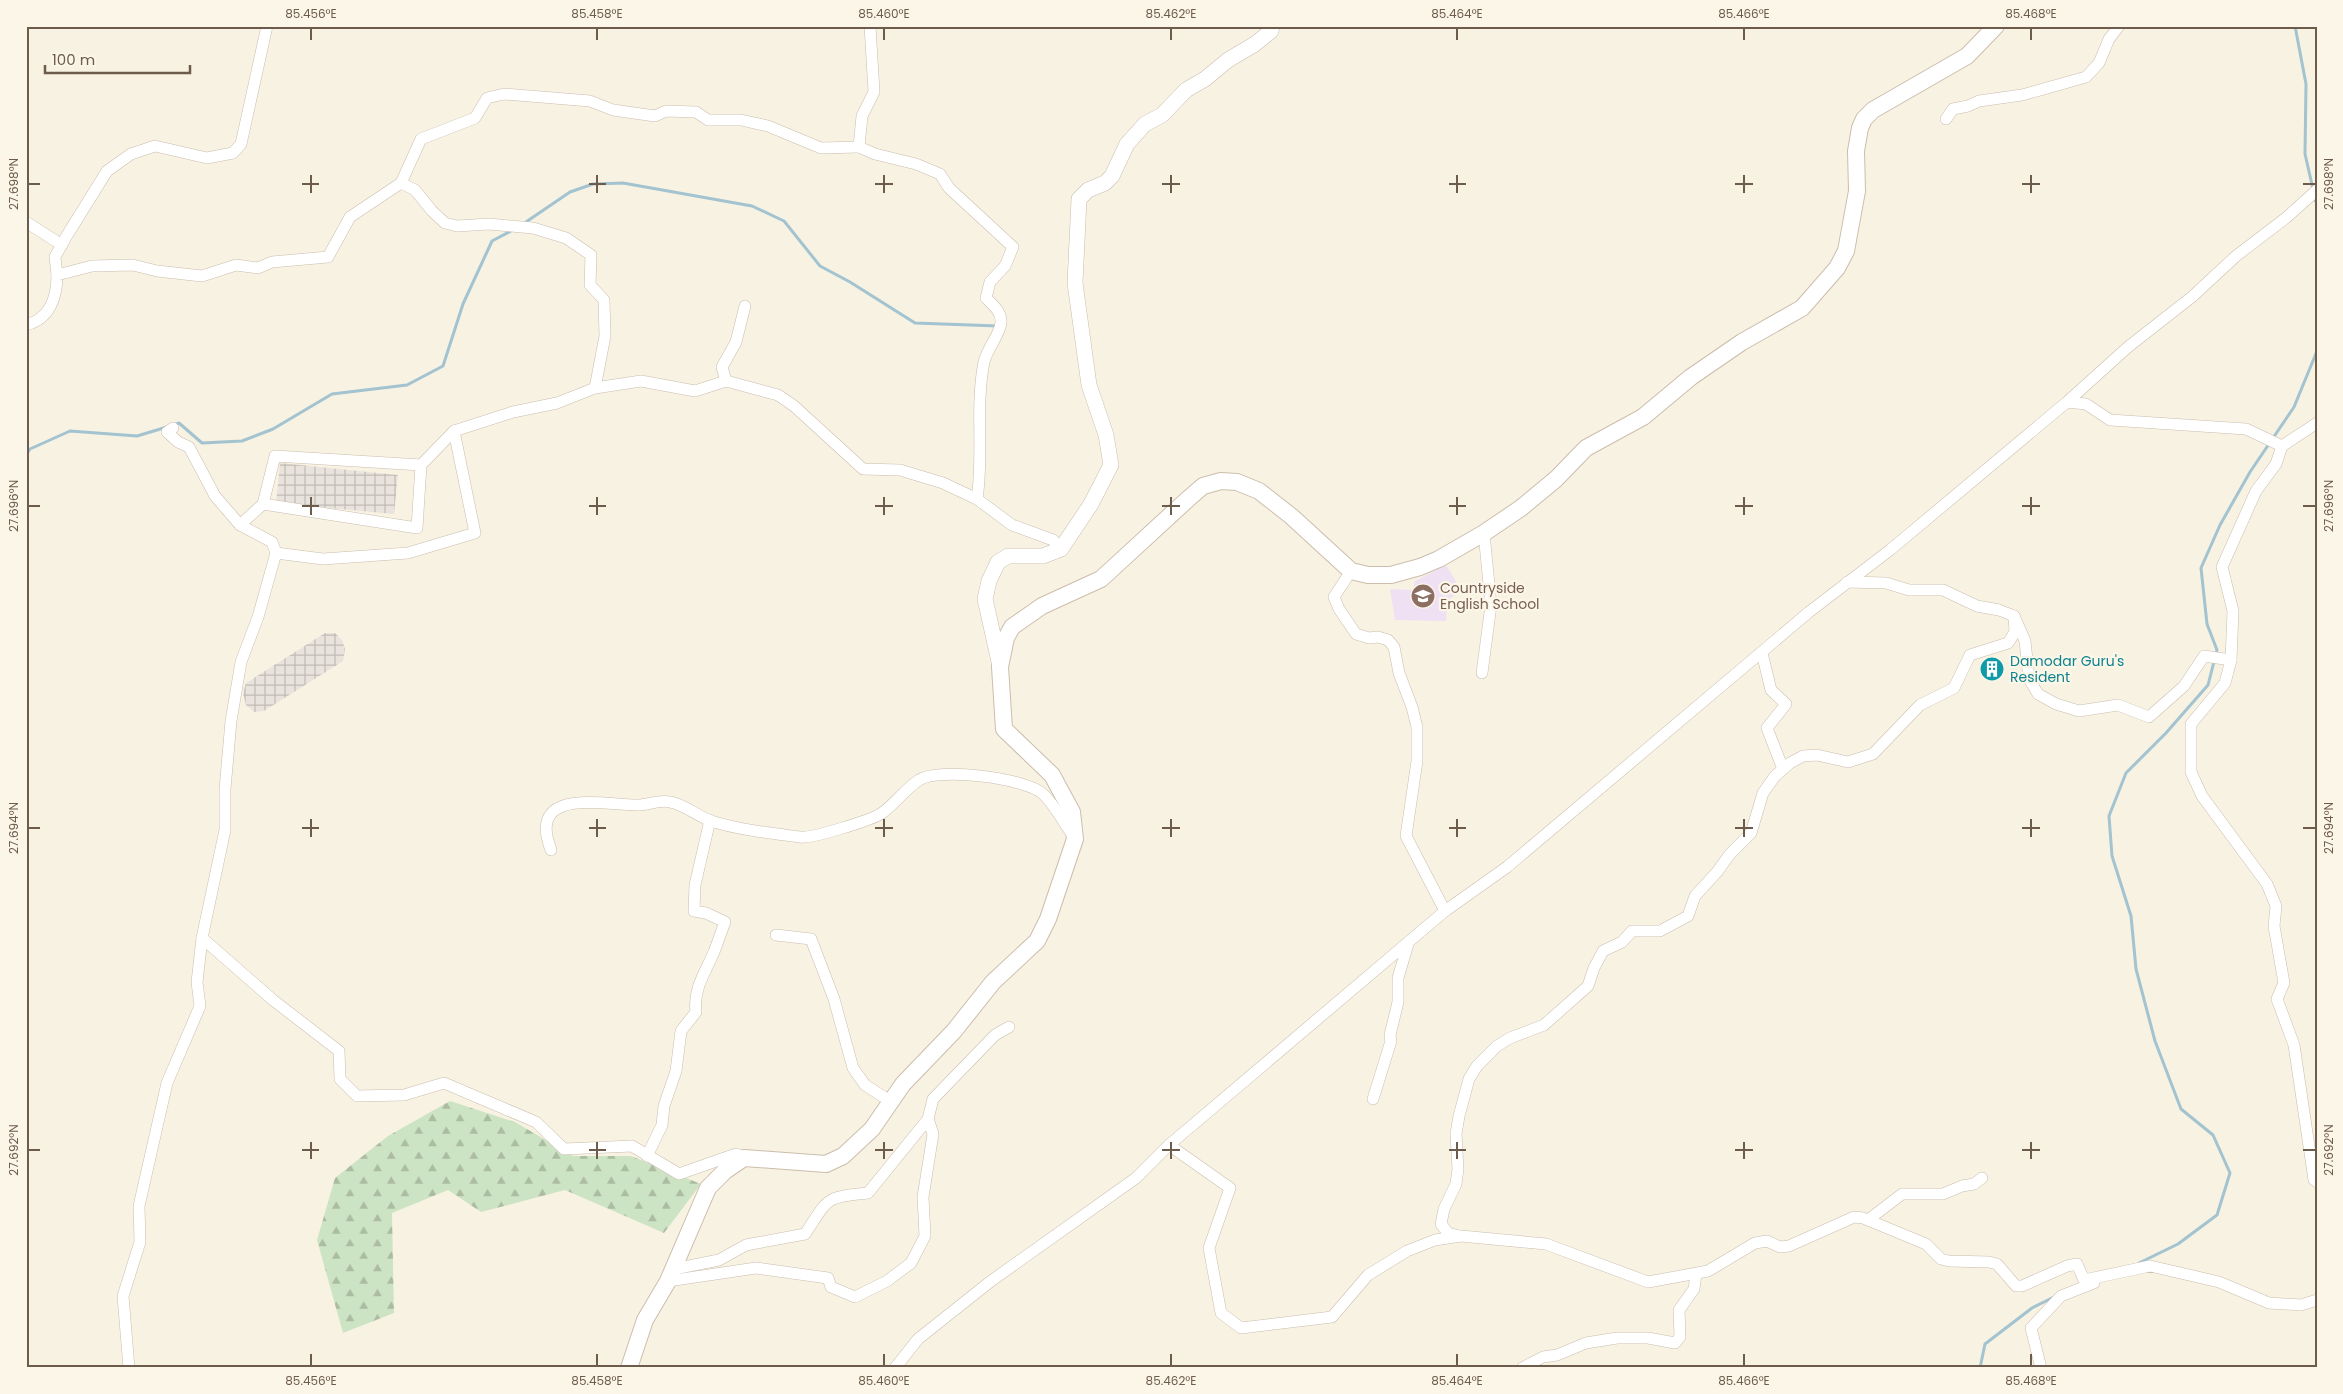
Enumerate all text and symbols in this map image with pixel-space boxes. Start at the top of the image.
text: 85.456°E [285,5,337,22]
text: 85.458°E [571,5,623,22]
text: 85.460°E [858,5,910,22]
text: 85.462°E [1146,5,1196,22]
text: 85.464°E [1431,5,1483,22]
text: 85.466°E [1718,5,1770,22]
text: 85.468°E [2005,5,2057,22]
scale bar [45,42,190,74]
text: 100 m [52,49,95,70]
text: 27.698°N [5,158,22,210]
text: 27.698°N [2320,158,2337,210]
text: 27.696°N [5,480,22,532]
text: 27.696°N [2320,480,2337,532]
place label: Countryside English School [1440,578,1540,614]
school or university icon: Countryside English School [1410,583,1436,609]
place label: Damodar Guru's Resident [2010,651,2124,687]
building icon: Damodar Guru's Resident [1979,656,2005,682]
text: 27.694°N [5,802,22,854]
text: 27.694°N [2320,802,2337,854]
text: 27.692°N [5,1124,22,1176]
text: 27.692°N [2320,1124,2337,1176]
text: 85.456°E [285,1372,337,1389]
text: 85.458°E [571,1372,623,1389]
text: 85.460°E [858,1372,910,1389]
text: 85.462°E [1146,1372,1196,1389]
text: 85.464°E [1431,1372,1483,1389]
text: 85.466°E [1718,1372,1770,1389]
text: 85.468°E [2005,1372,2057,1389]

